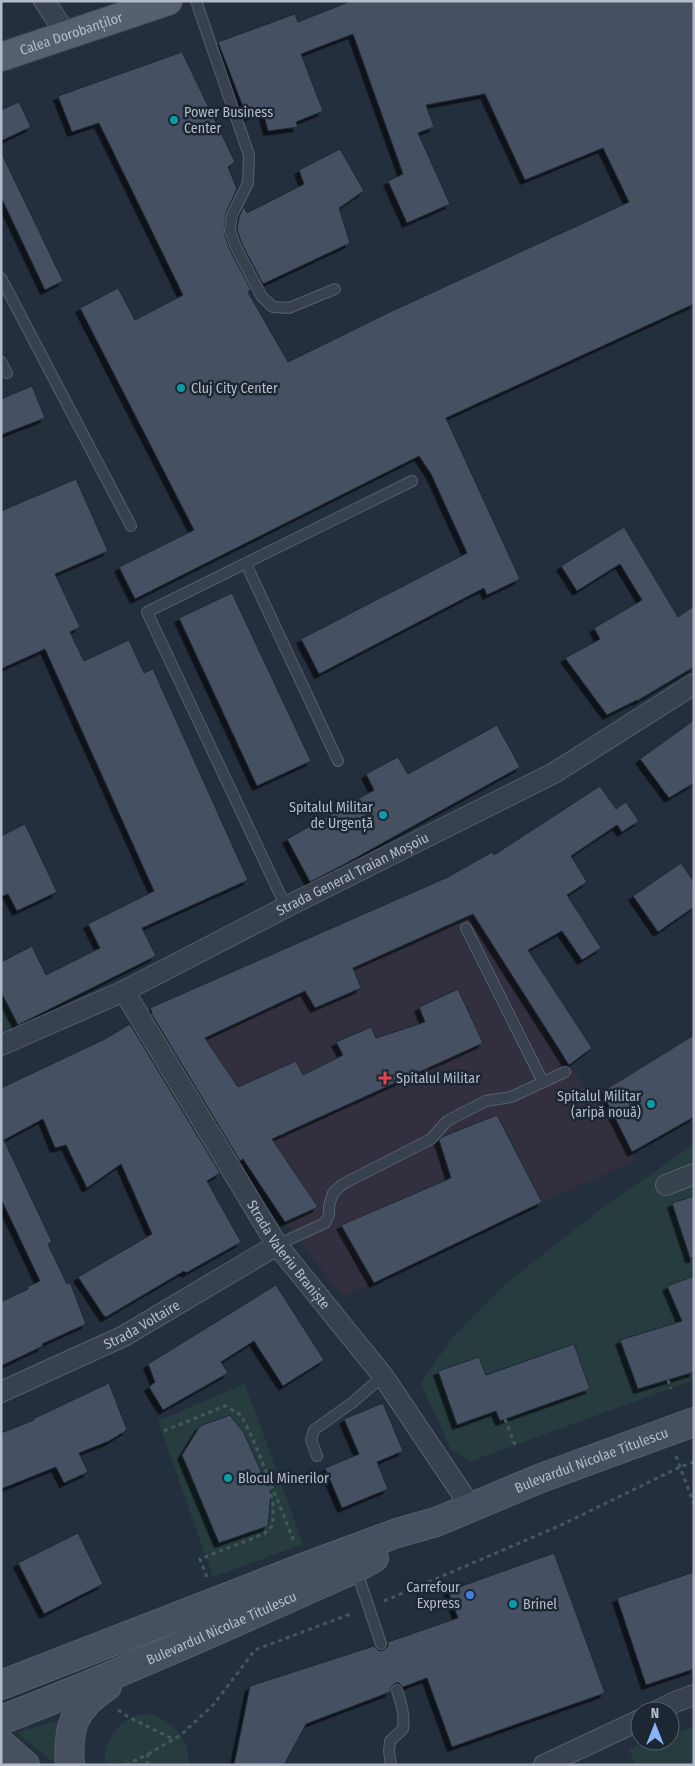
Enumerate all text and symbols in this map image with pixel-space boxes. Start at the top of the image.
street label: Calea Dorobanților [18,8,125,59]
place label: Power Business Center [184,104,273,137]
marker: Power Business Center [168,114,180,126]
place label: Cluj City Center [191,380,278,397]
marker: Cluj City Center [175,382,187,394]
place label: Spitalul Militar de Urgență [289,799,373,833]
marker: Spitalul Militar de Urgență [377,809,389,821]
street label: Strada General Traian Moșoiu [273,829,431,919]
place label: Spitalul Militar [396,1070,480,1087]
marker: Spitalul Militar [378,1071,392,1085]
place label: Spitalul Militar (aripă nouă) [557,1088,641,1121]
marker: Spitalul Militar (aripă nouă) [645,1098,657,1110]
street label: Strada Valeriu Braniște [243,1197,334,1312]
street label: Strada Voltaire [101,1296,183,1353]
street label: Bulevardul Nicolae Titulescu [512,1424,670,1497]
place label: Blocul Minerilor [238,1470,329,1487]
marker: Blocul Minerilor [222,1472,234,1484]
place label: Carrefour Express [406,1579,460,1612]
street label: Bulevardul Nicolae Titulescu [144,1587,299,1668]
marker: Carrefour Express [464,1589,476,1601]
place label: Brinel [523,1596,557,1613]
marker: Brinel [507,1598,519,1610]
north arrow [630,1701,680,1751]
text: N [651,1705,659,1722]

